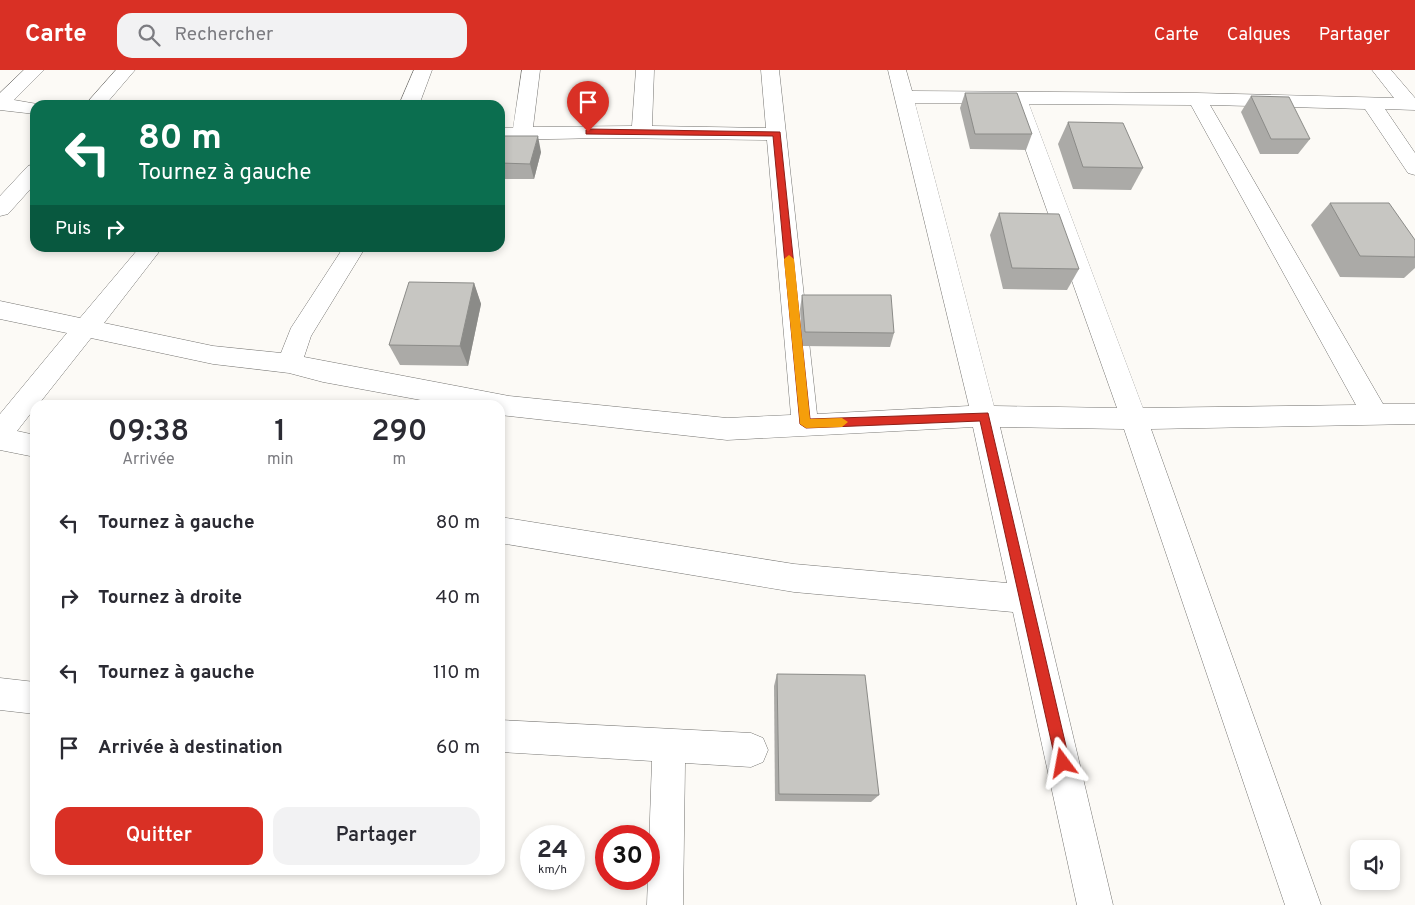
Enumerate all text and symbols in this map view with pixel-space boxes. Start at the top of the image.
search box [117,13,467,58]
text: Carte [25,20,87,50]
icon: search [135,21,163,49]
text: Rechercher [175,23,273,47]
text: Carte [1154,24,1199,47]
text: Calques [1227,24,1291,47]
text: Partager [1319,24,1390,47]
pin [567,81,609,132]
icon: arrive [574,88,602,116]
text: 80 m [138,117,222,161]
icon: left [55,120,120,185]
text: Tournez à gauche [138,160,311,187]
icon: right [101,215,129,243]
text: Puis [55,217,91,241]
text: 09:38 [108,414,189,451]
text: 1 [274,414,286,451]
text: 290 [371,414,427,451]
text: Arrivée [122,450,175,470]
text: min [267,450,294,470]
text: m [392,450,406,470]
icon: left [55,509,83,537]
text: Tournez à gauche [98,511,255,535]
text: 80 m [436,511,480,535]
icon: right [55,584,83,612]
text: Tournez à droite [98,586,242,610]
text: 40 m [435,586,480,610]
icon: left [55,659,83,687]
text: Tournez à gauche [98,661,255,685]
text: 110 m [433,661,480,685]
icon: arrive [55,734,83,762]
text: Arrivée à destination [98,736,283,760]
text: 60 m [436,736,480,760]
position arrow [1036,736,1088,788]
button: Quitter [55,807,263,865]
button: Partager [273,807,480,865]
speed limit sign: 30 [595,825,660,890]
text: 24 [537,835,568,867]
map controls [1350,840,1400,890]
button: sound [1350,840,1400,890]
text: km/h [538,862,567,878]

